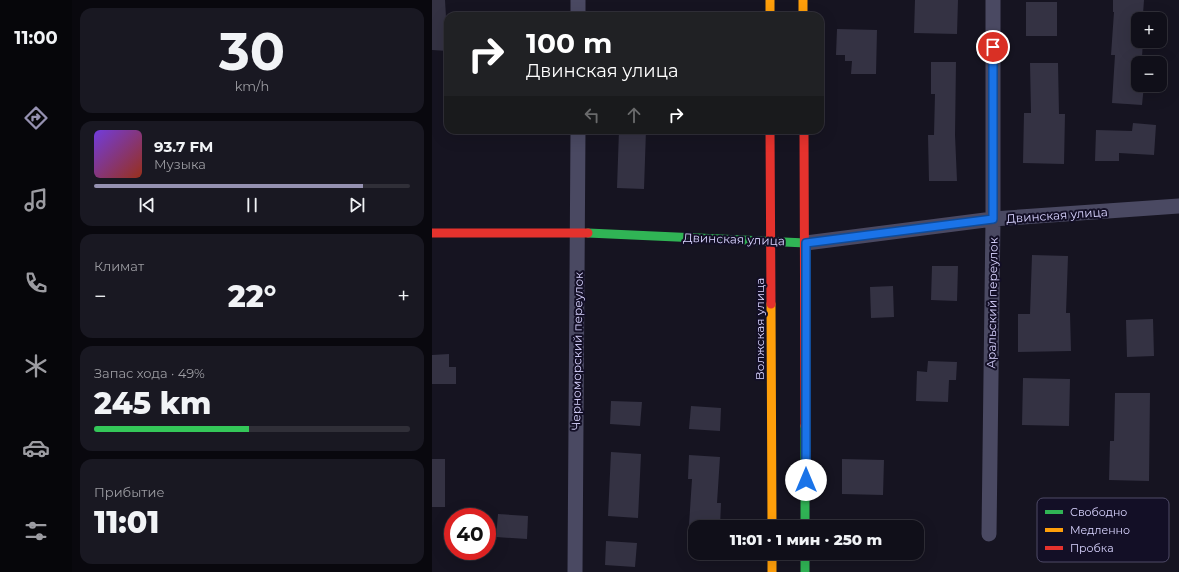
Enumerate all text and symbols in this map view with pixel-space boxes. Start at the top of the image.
map controls [1131,12,1167,92]
button: + [1131,12,1167,48]
text: 30 [219,20,285,83]
text: 100 m [526,26,612,60]
text: 11:00 [14,27,58,49]
icon: right [460,28,512,80]
pin [976,30,1010,64]
icon: arrive [982,36,1004,58]
button: − [1131,56,1167,92]
text: Двинская улица [526,60,679,82]
text: km/h [235,78,269,94]
icon: directions [22,104,50,132]
icon: left [581,104,603,126]
icon: ahead [623,104,645,126]
icon: right [665,104,687,126]
text: 93.7 FM [154,137,213,156]
text: Музыка [154,156,206,172]
icon: music [22,186,50,214]
icon: previous [136,194,158,216]
icon: pause [241,194,263,216]
icon: next [346,194,368,216]
street label: Двинская улица [1006,204,1108,226]
street label: Двинская улица [683,230,785,248]
street label: Аральский переулок [983,237,1001,369]
text: Климат [94,258,144,274]
icon: phone [22,269,50,297]
street label: Черноморский переулок [568,272,586,430]
text: 22° [228,278,276,315]
street label: Волжская улица [752,278,767,380]
text: − [94,283,107,310]
text: + [397,283,410,310]
icon: climate [22,352,50,380]
text: Запас хода · 49% [94,365,205,381]
text: 245 km [94,385,211,422]
icon: car [22,434,50,462]
position arrow [785,459,827,501]
text: Прибытие [94,484,165,500]
legend [1037,498,1169,562]
text: 11:01 [94,504,159,541]
text: Свободно [1070,505,1127,519]
speed limit sign: 40 [444,508,496,560]
icon: filters [22,517,50,545]
text: Медленно [1070,523,1130,537]
text: 11:01 · 1 мин · 250 m [730,530,882,549]
text: Пробка [1070,541,1114,555]

